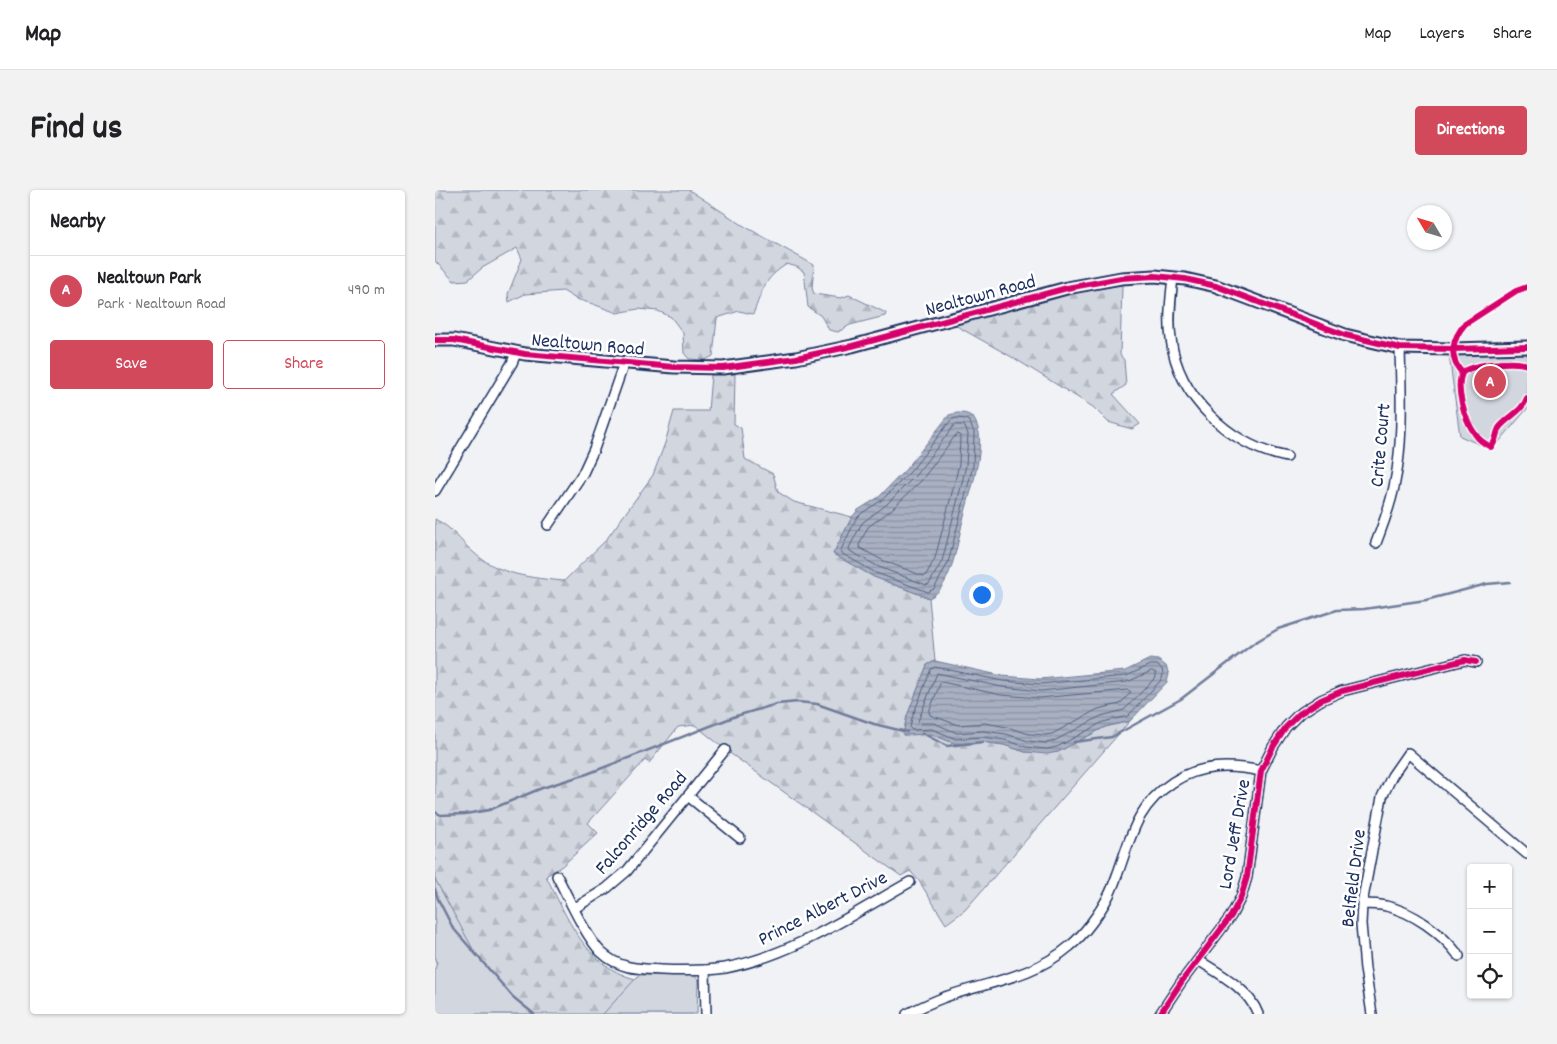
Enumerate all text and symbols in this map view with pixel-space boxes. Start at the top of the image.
text: Map [25,18,61,52]
text: Map [1364,22,1391,47]
text: Layers [1419,22,1465,47]
text: Share [1493,22,1532,47]
text: Find us [30,105,122,155]
button: Directions [1415,106,1527,155]
north arrow [1407,205,1452,250]
text: Nearby [50,208,105,238]
text: Nealtown Park [97,266,201,293]
street label: Nealtown Road [922,269,1039,325]
text: A [62,279,70,302]
text: 490 m [348,279,385,302]
text: Park · Nealtown Road [97,293,226,316]
street label: Nealtown Road [530,327,645,365]
button: Save [50,340,213,389]
button: Share [223,340,385,389]
pin: A [1474,363,1506,401]
street label: Crite Court [1364,402,1400,488]
your location [969,582,995,608]
street label: Falconridge Road [589,766,695,882]
street label: Lord Jeff Drive [1213,777,1259,892]
street label: Belfield Drive [1335,828,1375,929]
map controls [1467,864,1512,999]
button: + [1467,864,1512,909]
street label: Prince Albert Drive [754,865,893,954]
button: − [1467,909,1512,954]
button: locate [1467,954,1512,999]

